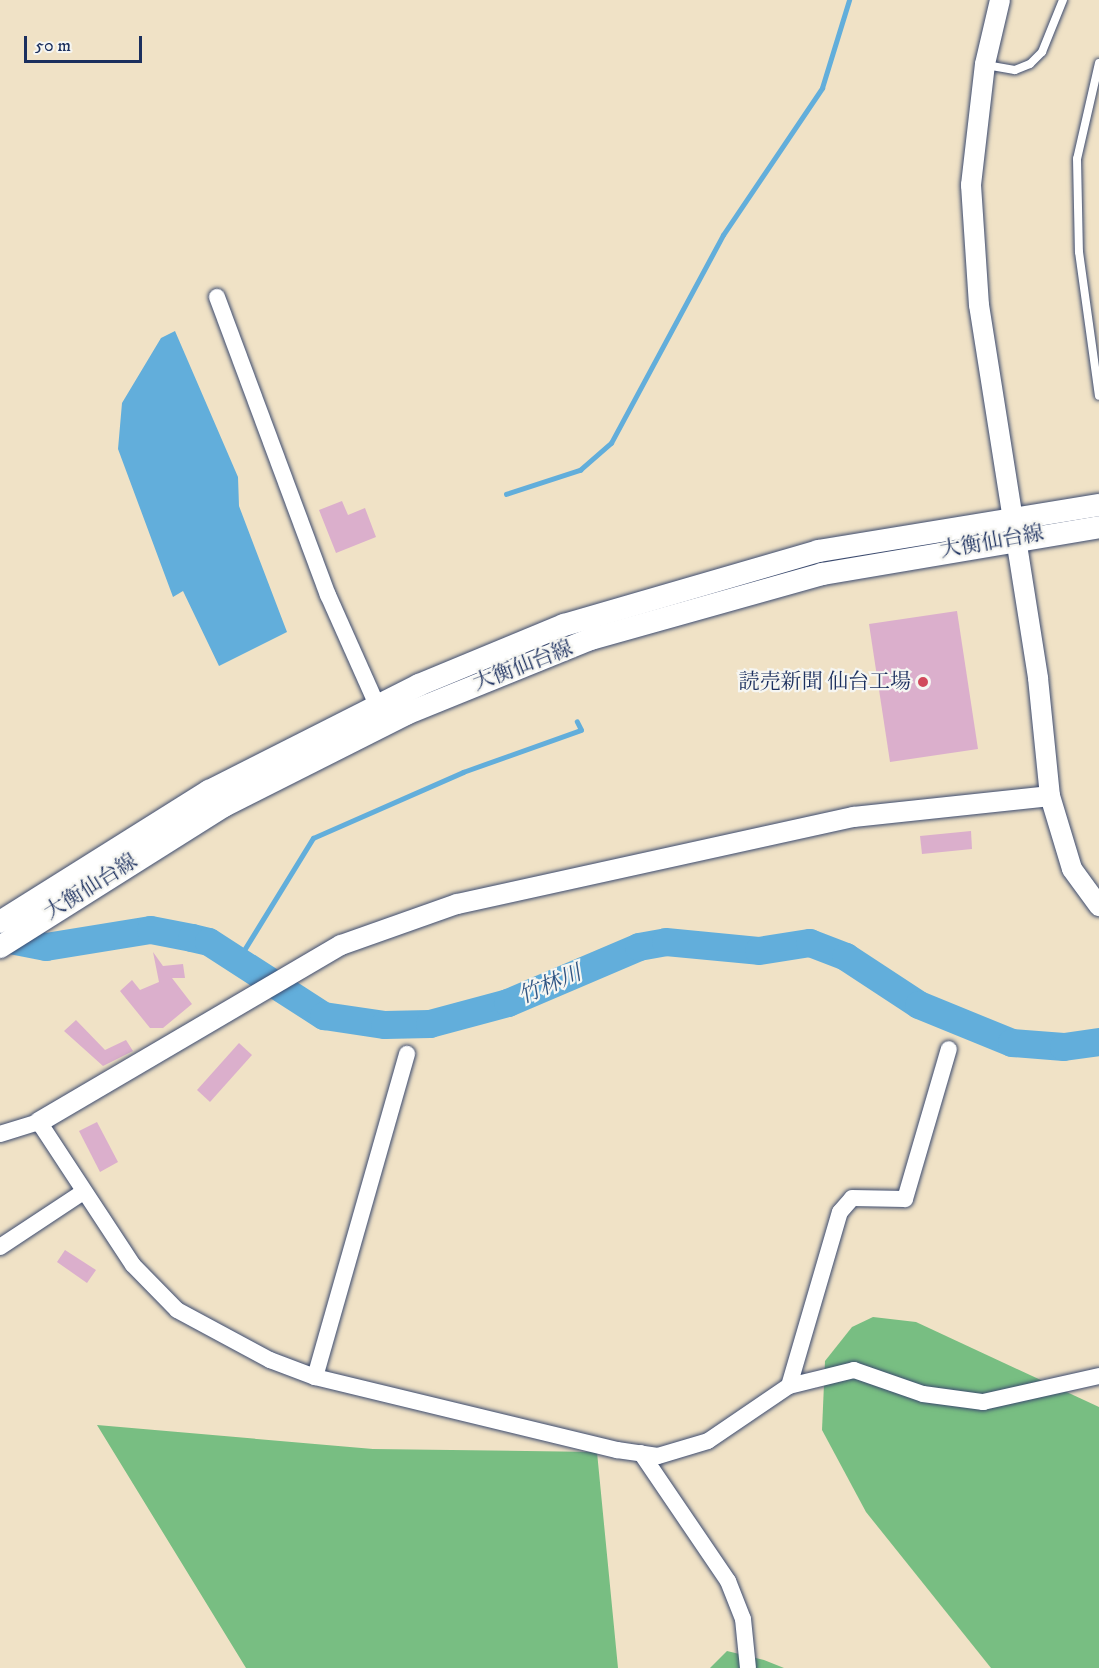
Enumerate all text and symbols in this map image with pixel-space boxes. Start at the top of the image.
scale bar [27,24,146,62]
text: 50 m [35,35,71,57]
street label: 大衡仙台線 [938,520,1046,564]
street label: 大衡仙台線 [469,635,577,697]
place label: 読売新聞 仙台工場 [738,669,911,695]
marker: 読売新聞 仙台工場 [916,675,930,689]
street label: 大衡仙台線 [40,848,142,926]
water label: 竹林川 [514,960,586,1010]

